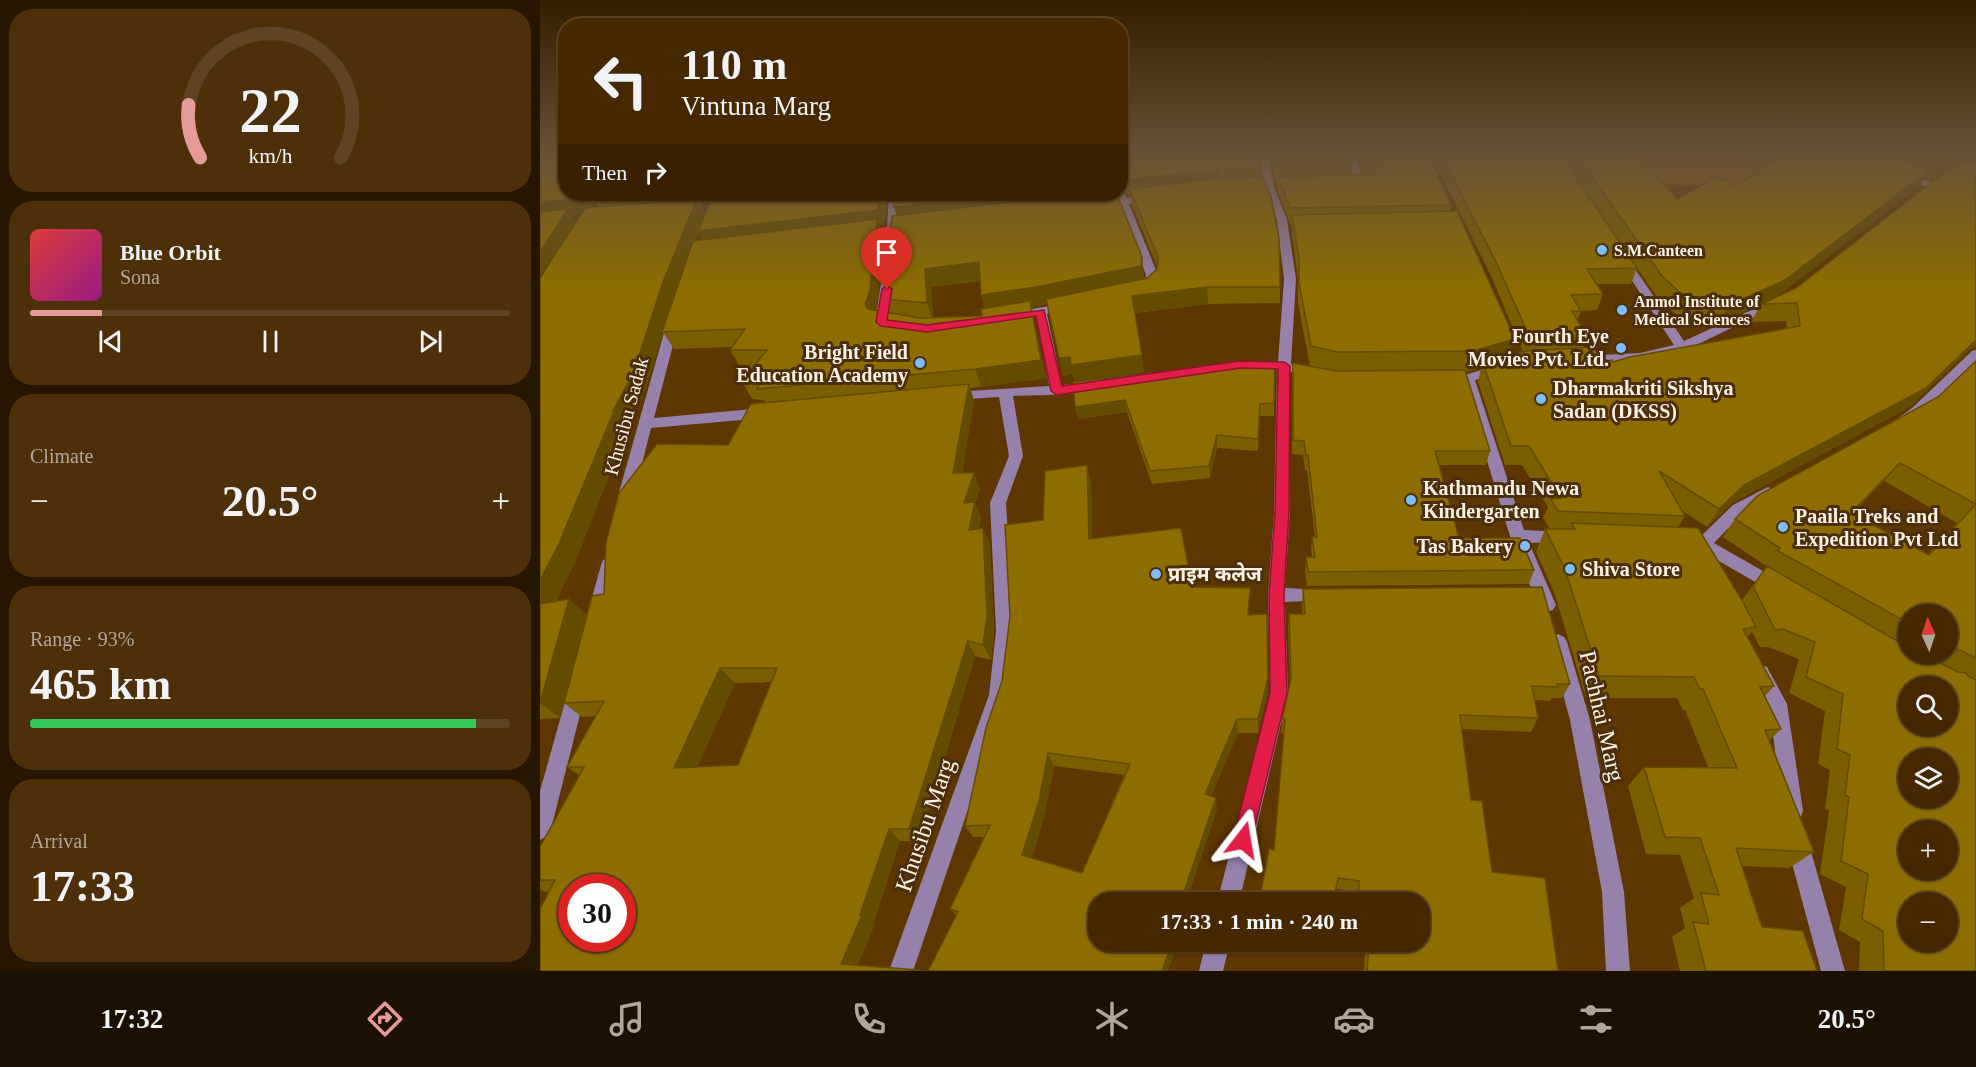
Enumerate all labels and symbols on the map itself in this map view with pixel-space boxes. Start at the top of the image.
pin [861,227,912,289]
place label: S.M.Canteen [1614,242,1703,259]
marker: S.M.Canteen [1595,243,1609,257]
place label: Anmol Institute of Medical Sciences [1634,293,1760,328]
marker: Anmol Institute of Medical Sciences [1615,303,1629,317]
place label: Fourth Eye Movies Pvt. Ltd. [1468,325,1609,370]
place label: Bright Field Education Academy [736,341,908,387]
marker: Fourth Eye Movies Pvt. Ltd. [1614,341,1628,355]
street label: Khusibu Sadak [600,354,652,478]
marker: Bright Field Education Academy [913,356,927,370]
place label: Dharmakriti Sikshya Sadan (DKSS) [1553,377,1734,423]
marker: Dharmakriti Sikshya Sadan (DKSS) [1534,392,1548,406]
place label: Kathmandu Newa Kindergarten [1423,477,1579,523]
marker: Kathmandu Newa Kindergarten [1404,493,1418,507]
place label: Paaila Treks and Expedition Pvt Ltd [1795,505,1958,551]
marker: Paaila Treks and Expedition Pvt Ltd [1776,520,1790,534]
place label: Tas Bakery [1416,535,1513,558]
marker: Tas Bakery [1518,539,1532,553]
place label: Shiva Store [1582,558,1680,580]
place label: प्राइम कलेज [1168,562,1263,585]
marker: Shiva Store [1563,562,1577,576]
marker: प्राइम कलेज [1149,567,1163,581]
north arrow [1898,604,1958,664]
street label: Pachhai Marg [1574,648,1630,784]
street label: Khusibu Marg [890,755,960,895]
position arrow [1211,808,1275,872]
speed limit sign: 30 [558,874,636,952]

